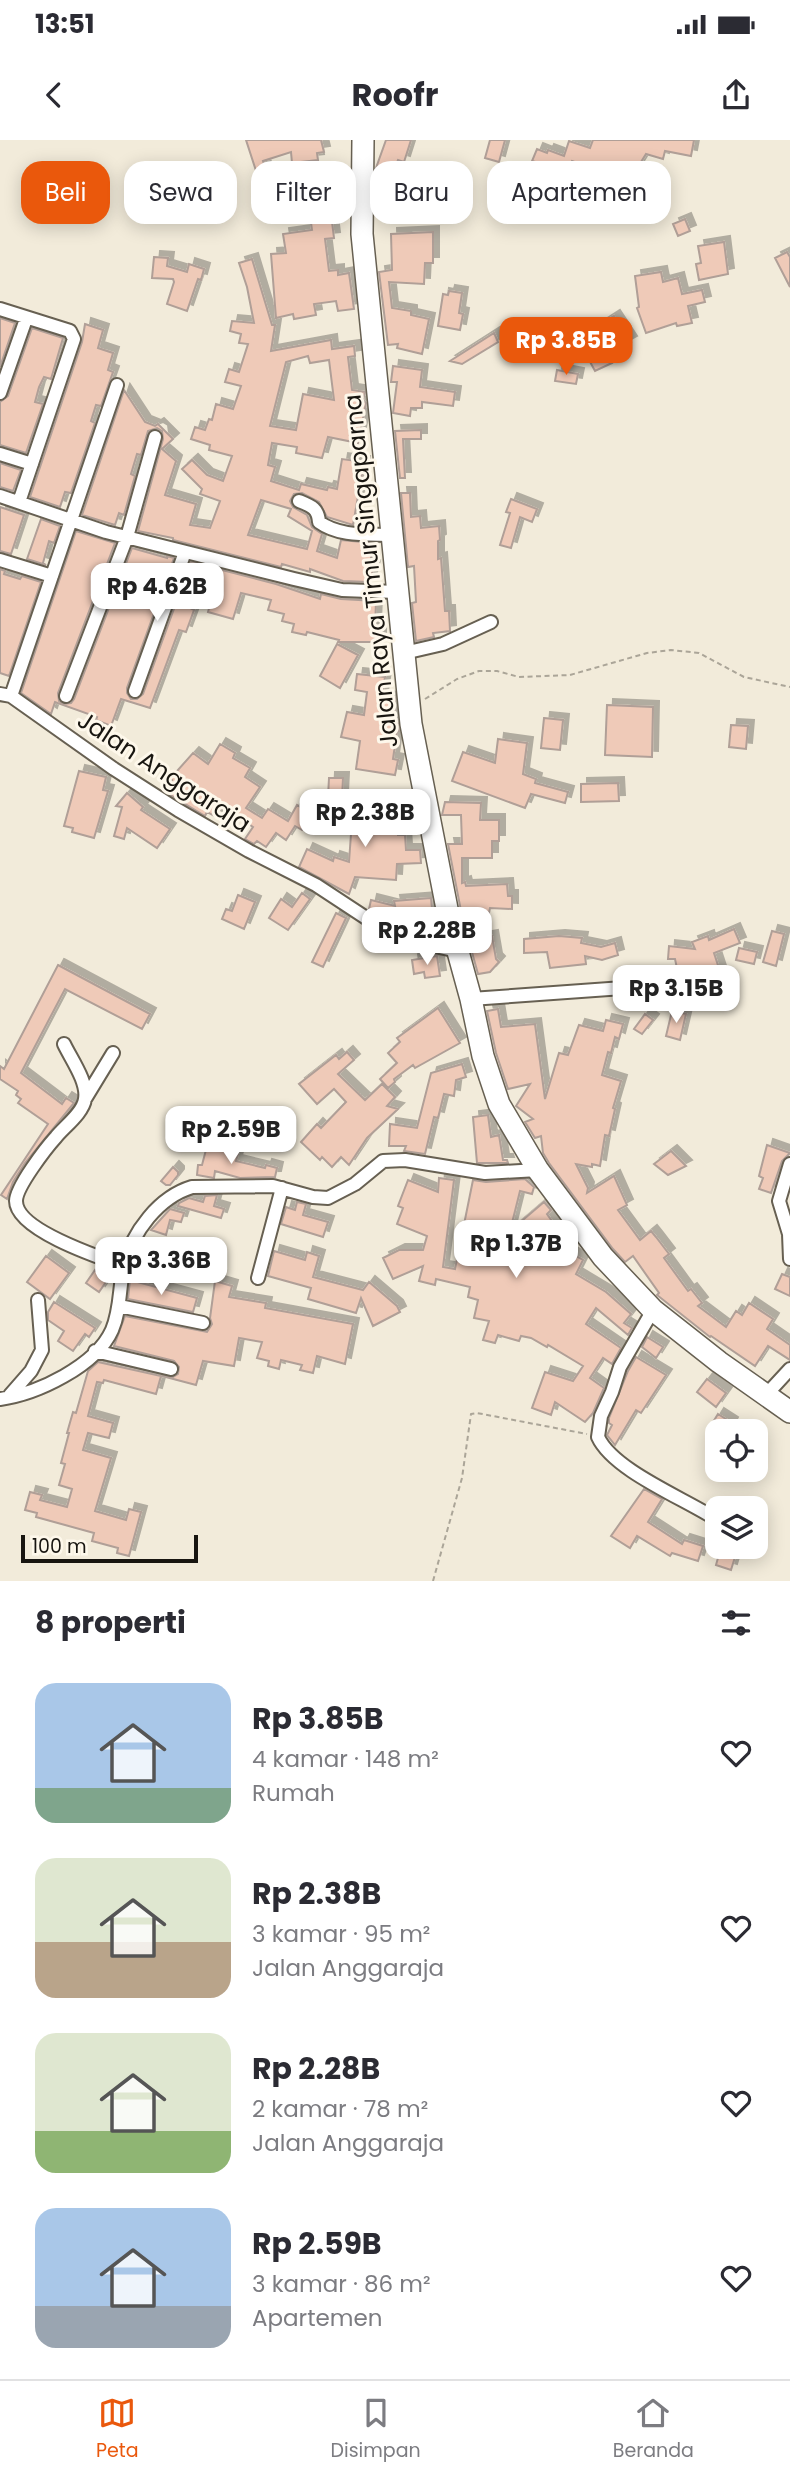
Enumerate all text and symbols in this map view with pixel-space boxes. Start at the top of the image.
text: 13:51 [35,6,95,42]
text: Roofr [352,72,438,117]
icon: back [35,76,73,114]
icon: share [717,76,755,114]
chip: Beli [21,161,110,224]
chip: Sewa [124,161,237,224]
chip: Filter [251,161,356,224]
chip: Baru [370,161,473,224]
chip: Apartemen [487,161,671,224]
pin: Rp 3.85B [494,317,638,377]
text: Rp 3.85B [516,324,616,356]
street label: Jalan Raya Timur Singaparna [336,393,405,749]
pin: Rp 4.62B [85,564,229,623]
text: Rp 4.62B [107,570,207,602]
street label: Jalan Anggaraja [71,703,257,840]
pin: Rp 2.38B [293,790,437,849]
text: Rp 2.38B [315,796,415,828]
pin: Rp 2.28B [355,908,499,967]
text: Rp 2.28B [378,914,476,946]
pin: Rp 3.15B [604,966,748,1025]
text: Rp 3.15B [629,972,723,1004]
pin: Rp 2.59B [159,1107,303,1166]
text: Rp 2.59B [181,1113,281,1145]
pin: Rp 1.37B [444,1220,588,1280]
text: Rp 1.37B [470,1227,562,1259]
pin: Rp 3.36B [89,1238,233,1297]
text: Rp 3.36B [111,1244,211,1276]
map controls [705,1419,768,1559]
button: locate [705,1419,768,1482]
button: layers [705,1496,768,1559]
scale bar [21,1532,198,1564]
text: 100 m [32,1533,87,1560]
text: 8 properti [35,1601,186,1644]
icon: filters [717,1604,755,1642]
text: Rp 3.85B [252,1697,384,1740]
icon: home [91,1711,175,1795]
icon: heart [717,1734,755,1772]
text: 4 kamar · 148 m² [252,1743,439,1775]
text: Rumah [252,1777,335,1809]
text: Rp 2.38B [252,1872,381,1915]
icon: home [91,1886,175,1970]
icon: heart [717,1909,755,1947]
text: 3 kamar · 95 m² [252,1918,430,1950]
text: Jalan Anggaraja [252,1952,444,1984]
text: Rp 2.28B [252,2047,380,2090]
icon: home [91,2061,175,2145]
icon: heart [717,2084,755,2122]
text: 2 kamar · 78 m² [252,2093,428,2125]
text: Jalan Anggaraja [252,2127,444,2159]
text: Rp 2.59B [252,2222,382,2265]
icon: home [91,2236,175,2320]
icon: heart [717,2259,755,2297]
text: 3 kamar · 86 m² [252,2268,431,2300]
text: Apartemen [252,2302,382,2334]
tab: Peta [96,2394,139,2465]
tab: Disimpan [331,2394,421,2465]
tab: Beranda [613,2394,694,2465]

